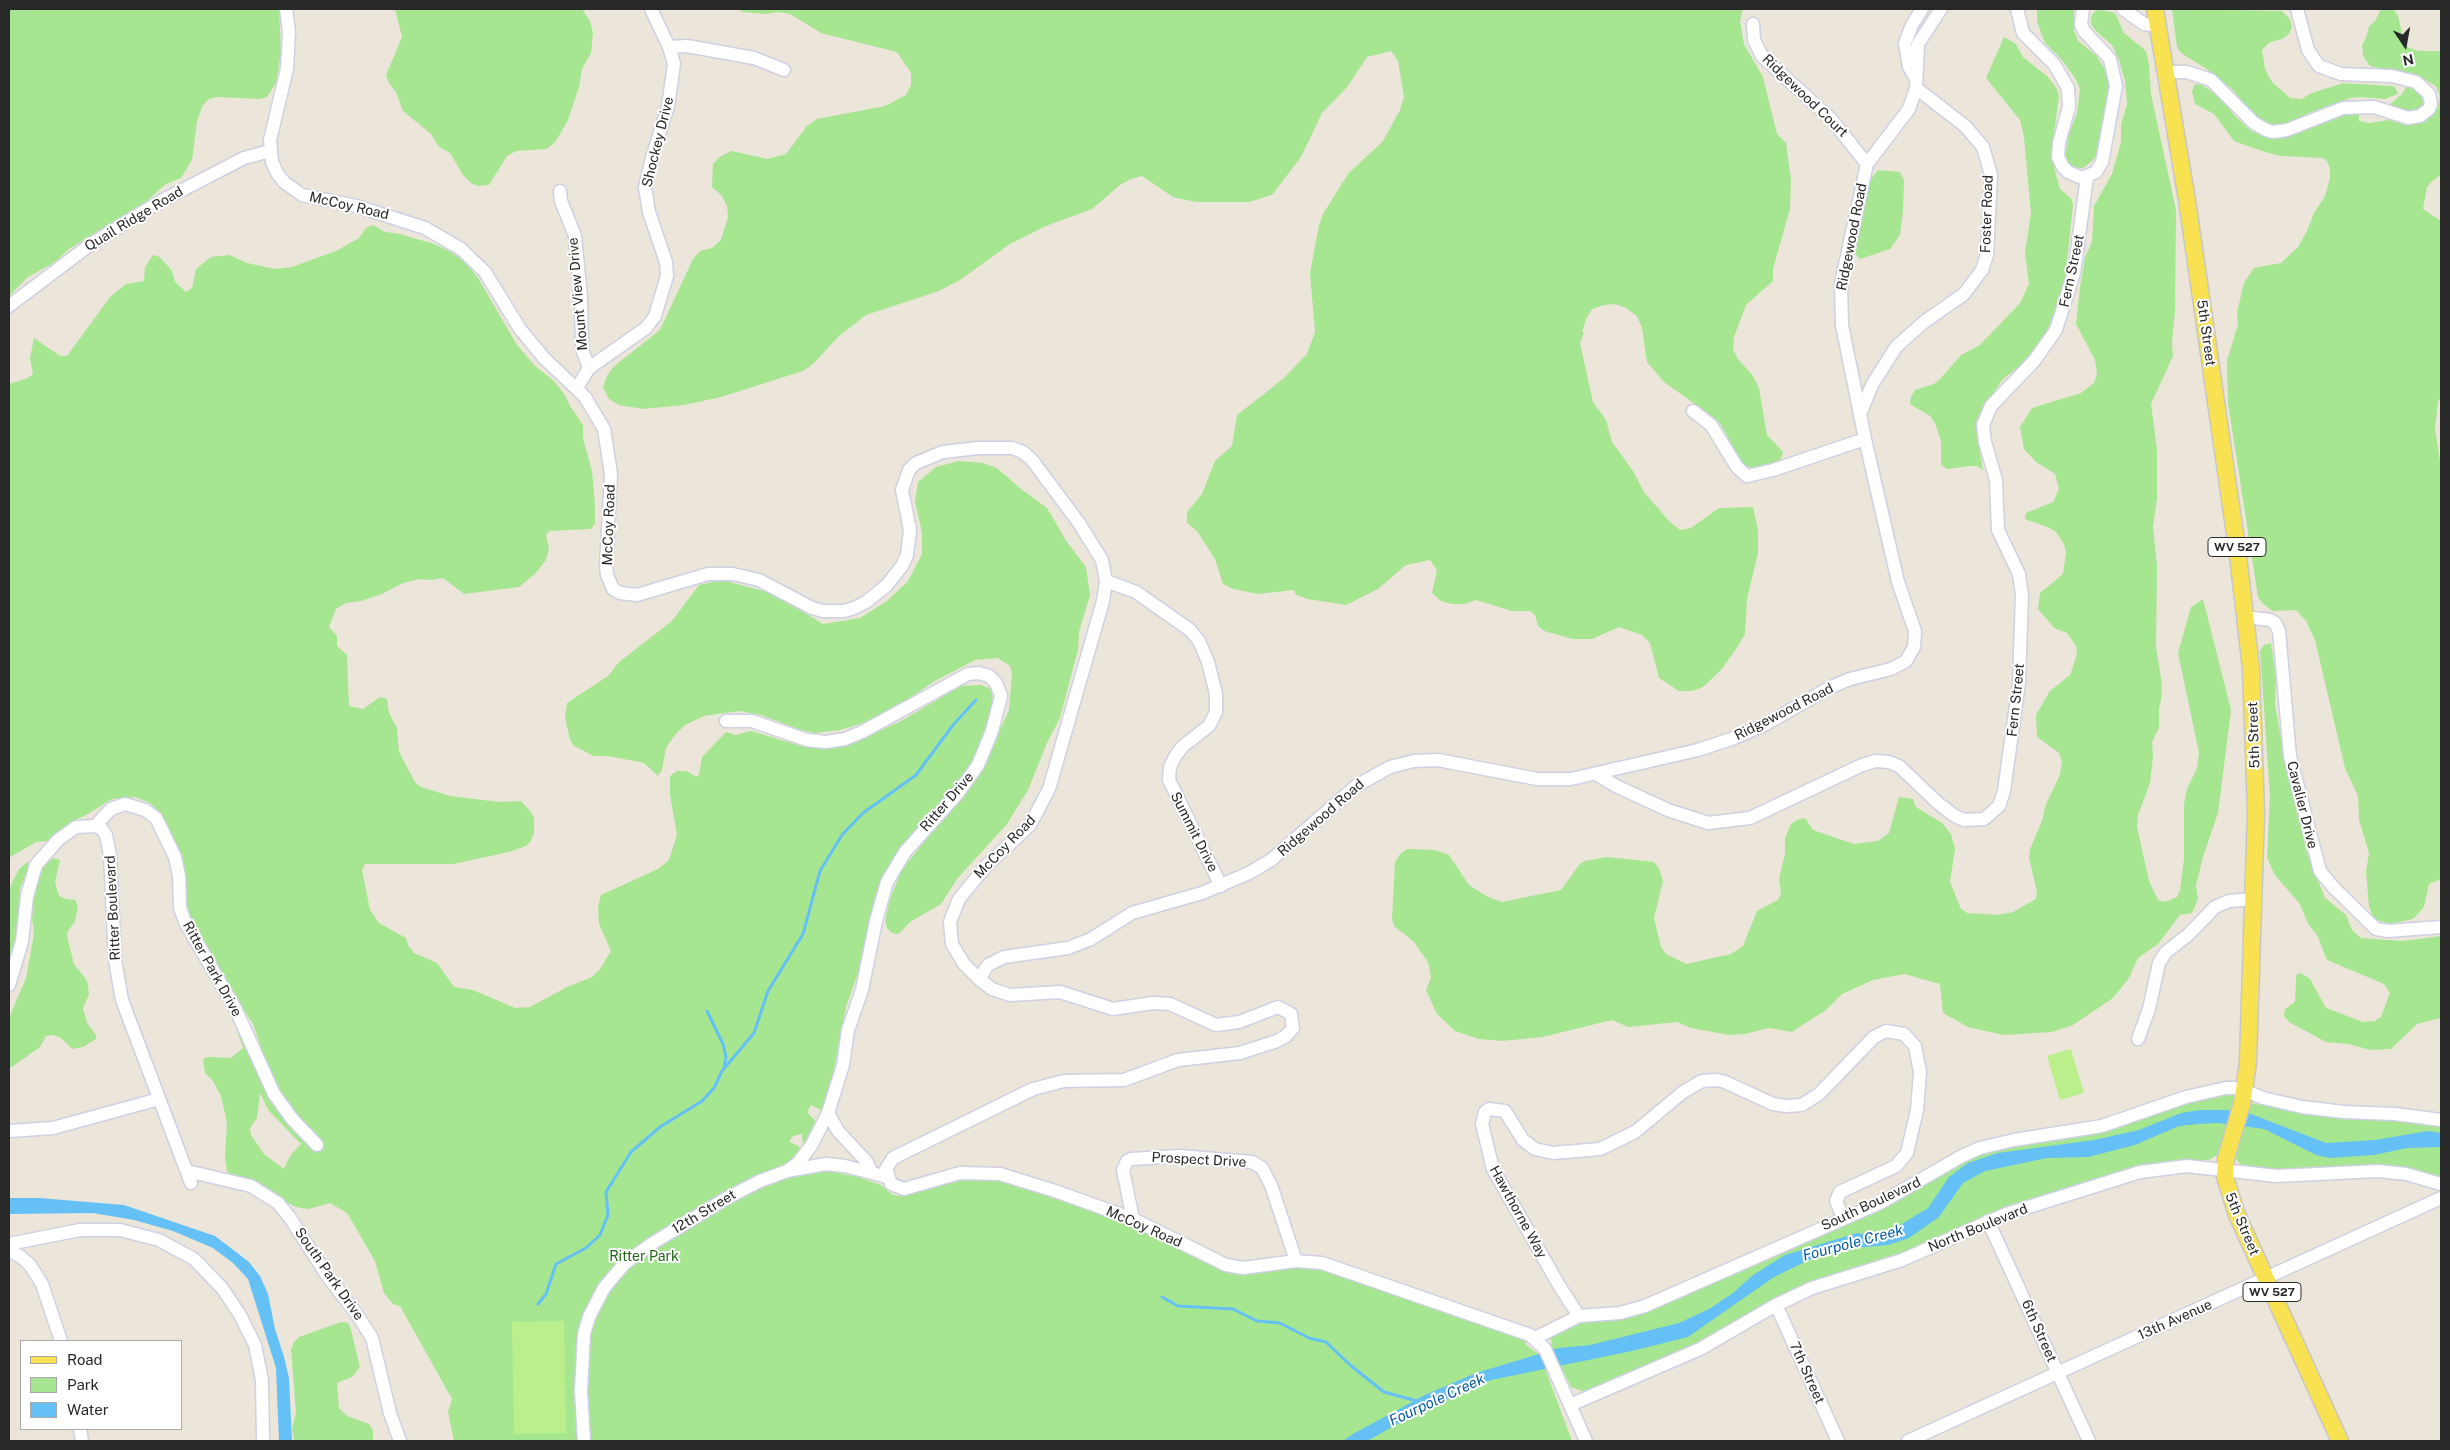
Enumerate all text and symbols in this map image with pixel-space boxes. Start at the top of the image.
north arrow [2380,20,2430,70]
street label: Ridgewood Court [1759,51,1851,141]
text: N [2401,51,2415,69]
street label: Shockey Drive [639,95,677,189]
street label: Foster Road [1977,175,1997,253]
street label: Ridgewood Road [1833,182,1871,292]
street label: Quail Ridge Road [82,183,186,255]
street label: McCoy Road [307,189,391,223]
street label: Fern Street [2056,233,2088,309]
street label: Mount View Drive [565,237,591,351]
street label: 5th Street [2193,299,2219,367]
street label: McCoy Road [599,484,619,566]
road number: WV 527 [2208,538,2266,556]
street label: Fern Street [2004,662,2028,738]
street label: Ridgewood Road [1732,680,1836,744]
street label: 5th Street [2244,701,2264,769]
street label: Cavalier Drive [2283,759,2321,851]
street label: Ritter Drive [917,769,977,835]
street label: Ridgewood Road [1274,776,1368,860]
street label: Summit Drive [1167,789,1221,875]
street label: McCoy Road [971,812,1039,882]
street label: Ritter Boulevard [102,855,124,961]
street label: Ritter Park Drive [179,918,245,1020]
street label: Prospect Drive [1151,1149,1247,1171]
street label: Hawthorne Way [1486,1163,1550,1261]
street label: South Boulevard [1819,1174,1923,1234]
street label: 12th Street [669,1186,739,1238]
street label: 5th Street [2221,1190,2263,1258]
street label: North Boulevard [1926,1200,2030,1256]
street label: McCoy Road [1103,1203,1185,1251]
water label: Fourpole Creek [1801,1221,1905,1265]
street label: South Park Drive [291,1225,367,1323]
park label: Ritter Park [609,1249,679,1265]
road number: WV 527 [2243,1282,2301,1301]
street label: 13th Avenue [2135,1296,2215,1344]
street label: 6th Street [2018,1297,2060,1365]
street label: 7th Street [1786,1339,1828,1407]
legend [20,1340,182,1430]
text: Road [67,1351,103,1368]
water label: Fourpole Creek [1386,1370,1488,1430]
text: Park [67,1376,99,1393]
text: Water [67,1401,109,1418]

